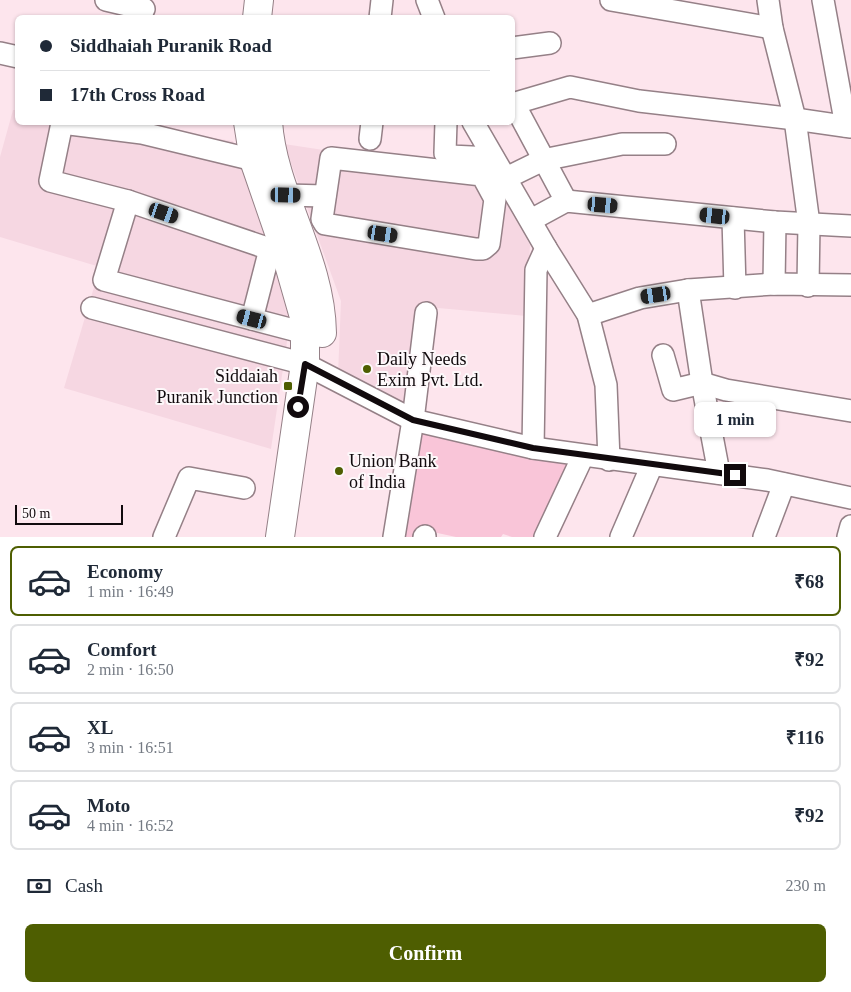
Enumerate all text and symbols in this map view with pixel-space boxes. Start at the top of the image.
text: Siddhaiah Puranik Road [70,35,272,56]
text: 17th Cross Road [70,84,205,105]
car [270,187,301,203]
car [587,196,618,214]
car [147,201,180,225]
car [699,207,730,225]
car [367,224,398,244]
car [640,285,671,305]
car [235,308,268,330]
place label: Daily Needs Exim Pvt. Ltd. [377,349,483,390]
marker: Daily Needs Exim Pvt. Ltd. [361,363,373,375]
place label: Siddaiah Puranik Junction [157,366,278,407]
marker: Siddaiah Puranik Junction [282,380,294,392]
route start [287,396,309,418]
callout: 1 min [694,402,776,438]
text: 1 min [716,411,754,428]
place label: Union Bank of India [349,451,437,492]
route end [724,464,746,486]
marker: Union Bank of India [333,465,345,477]
scale bar [15,502,122,525]
text: 50 m [22,506,50,521]
icon: car [27,559,72,604]
text: Economy [87,561,163,582]
text: ₹68 [794,571,824,592]
text: 1 min · 16:49 [87,583,174,600]
icon: car [27,637,72,682]
text: Comfort [87,639,157,660]
text: ₹92 [794,649,824,670]
text: 2 min · 16:50 [87,661,174,678]
icon: car [27,715,72,760]
text: XL [87,717,113,738]
text: ₹116 [786,727,824,748]
text: 3 min · 16:51 [87,739,174,756]
icon: car [27,793,72,838]
text: Moto [87,795,130,816]
text: ₹92 [794,805,824,826]
text: 4 min · 16:52 [87,817,174,834]
icon: cash [25,872,53,900]
text: Cash [65,875,103,896]
text: 230 m [786,877,826,894]
button: Confirm [25,924,826,982]

